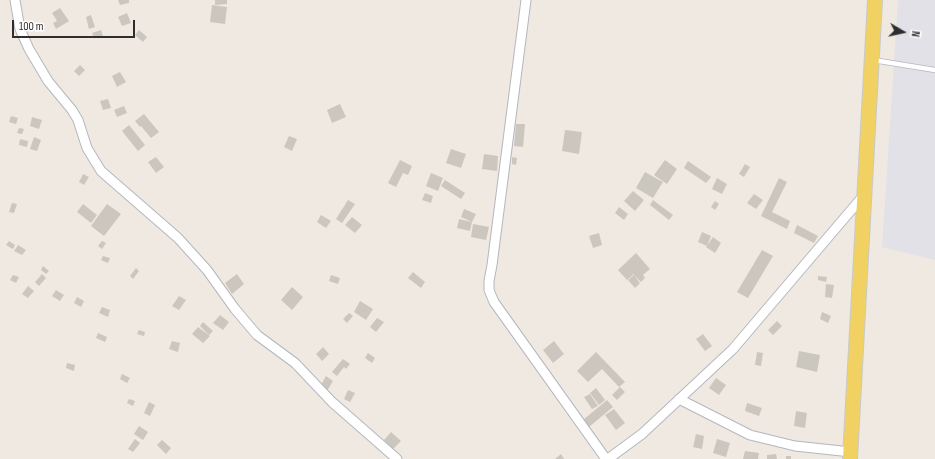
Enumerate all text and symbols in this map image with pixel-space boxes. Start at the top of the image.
scale bar [14,12,137,38]
north arrow [883,12,923,52]
text: 100 m [19,19,44,34]
text: N [908,30,922,38]

